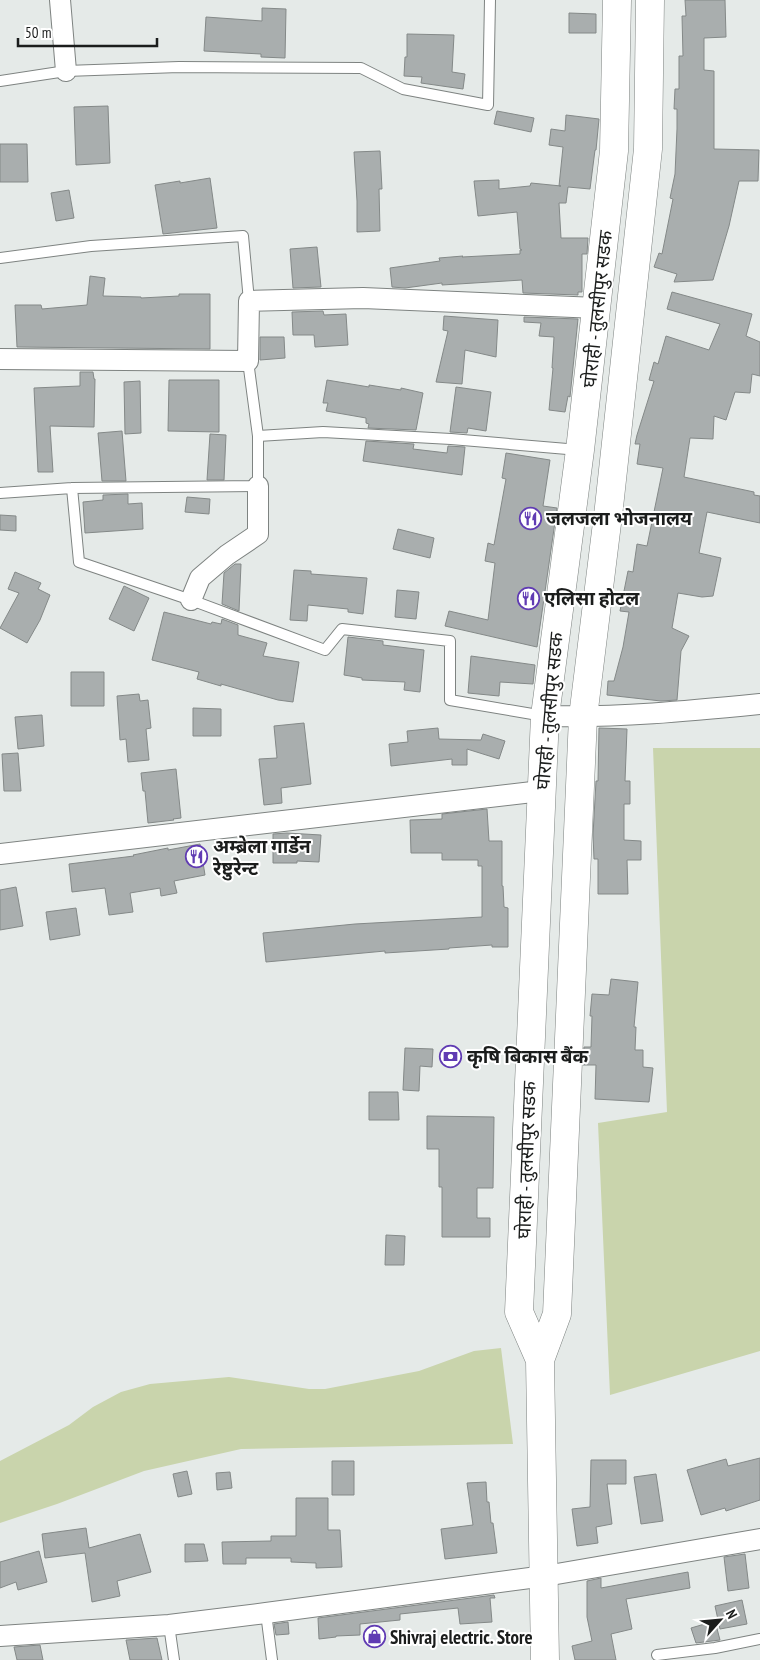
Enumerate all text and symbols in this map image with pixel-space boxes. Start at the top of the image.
scale bar [18,15,156,47]
text: 50 m [25,23,51,42]
street label: घोराही - तुलसीपुर सडक [577,229,618,389]
restaurant icon: जलजला भोजनालय [518,506,542,530]
place label: जलजला भोजनालय [546,506,693,530]
restaurant icon: एलिसा होटल [516,586,540,610]
place label: एलिसा होटल [544,586,640,610]
street label: घोराही - तुलसीपुर सडक [530,631,569,791]
place label: अम्ब्रेला गार्डेन रेष्टुरेन्ट [212,834,311,881]
restaurant icon: अम्ब्रेला गार्डेन रेष्टुरेन्ट [185,845,209,869]
bank icon: कृषि बिकास बैंक [439,1044,463,1068]
place label: कृषि बिकास बैंक [467,1044,590,1069]
street label: घोराही - तुलसीपुर सडक [511,1080,542,1239]
north arrow [695,1595,745,1645]
text: N [722,1607,741,1622]
shop icon: Shivraj electric. Store [362,1625,386,1649]
place label: Shivraj electric. Store [390,1625,533,1649]

